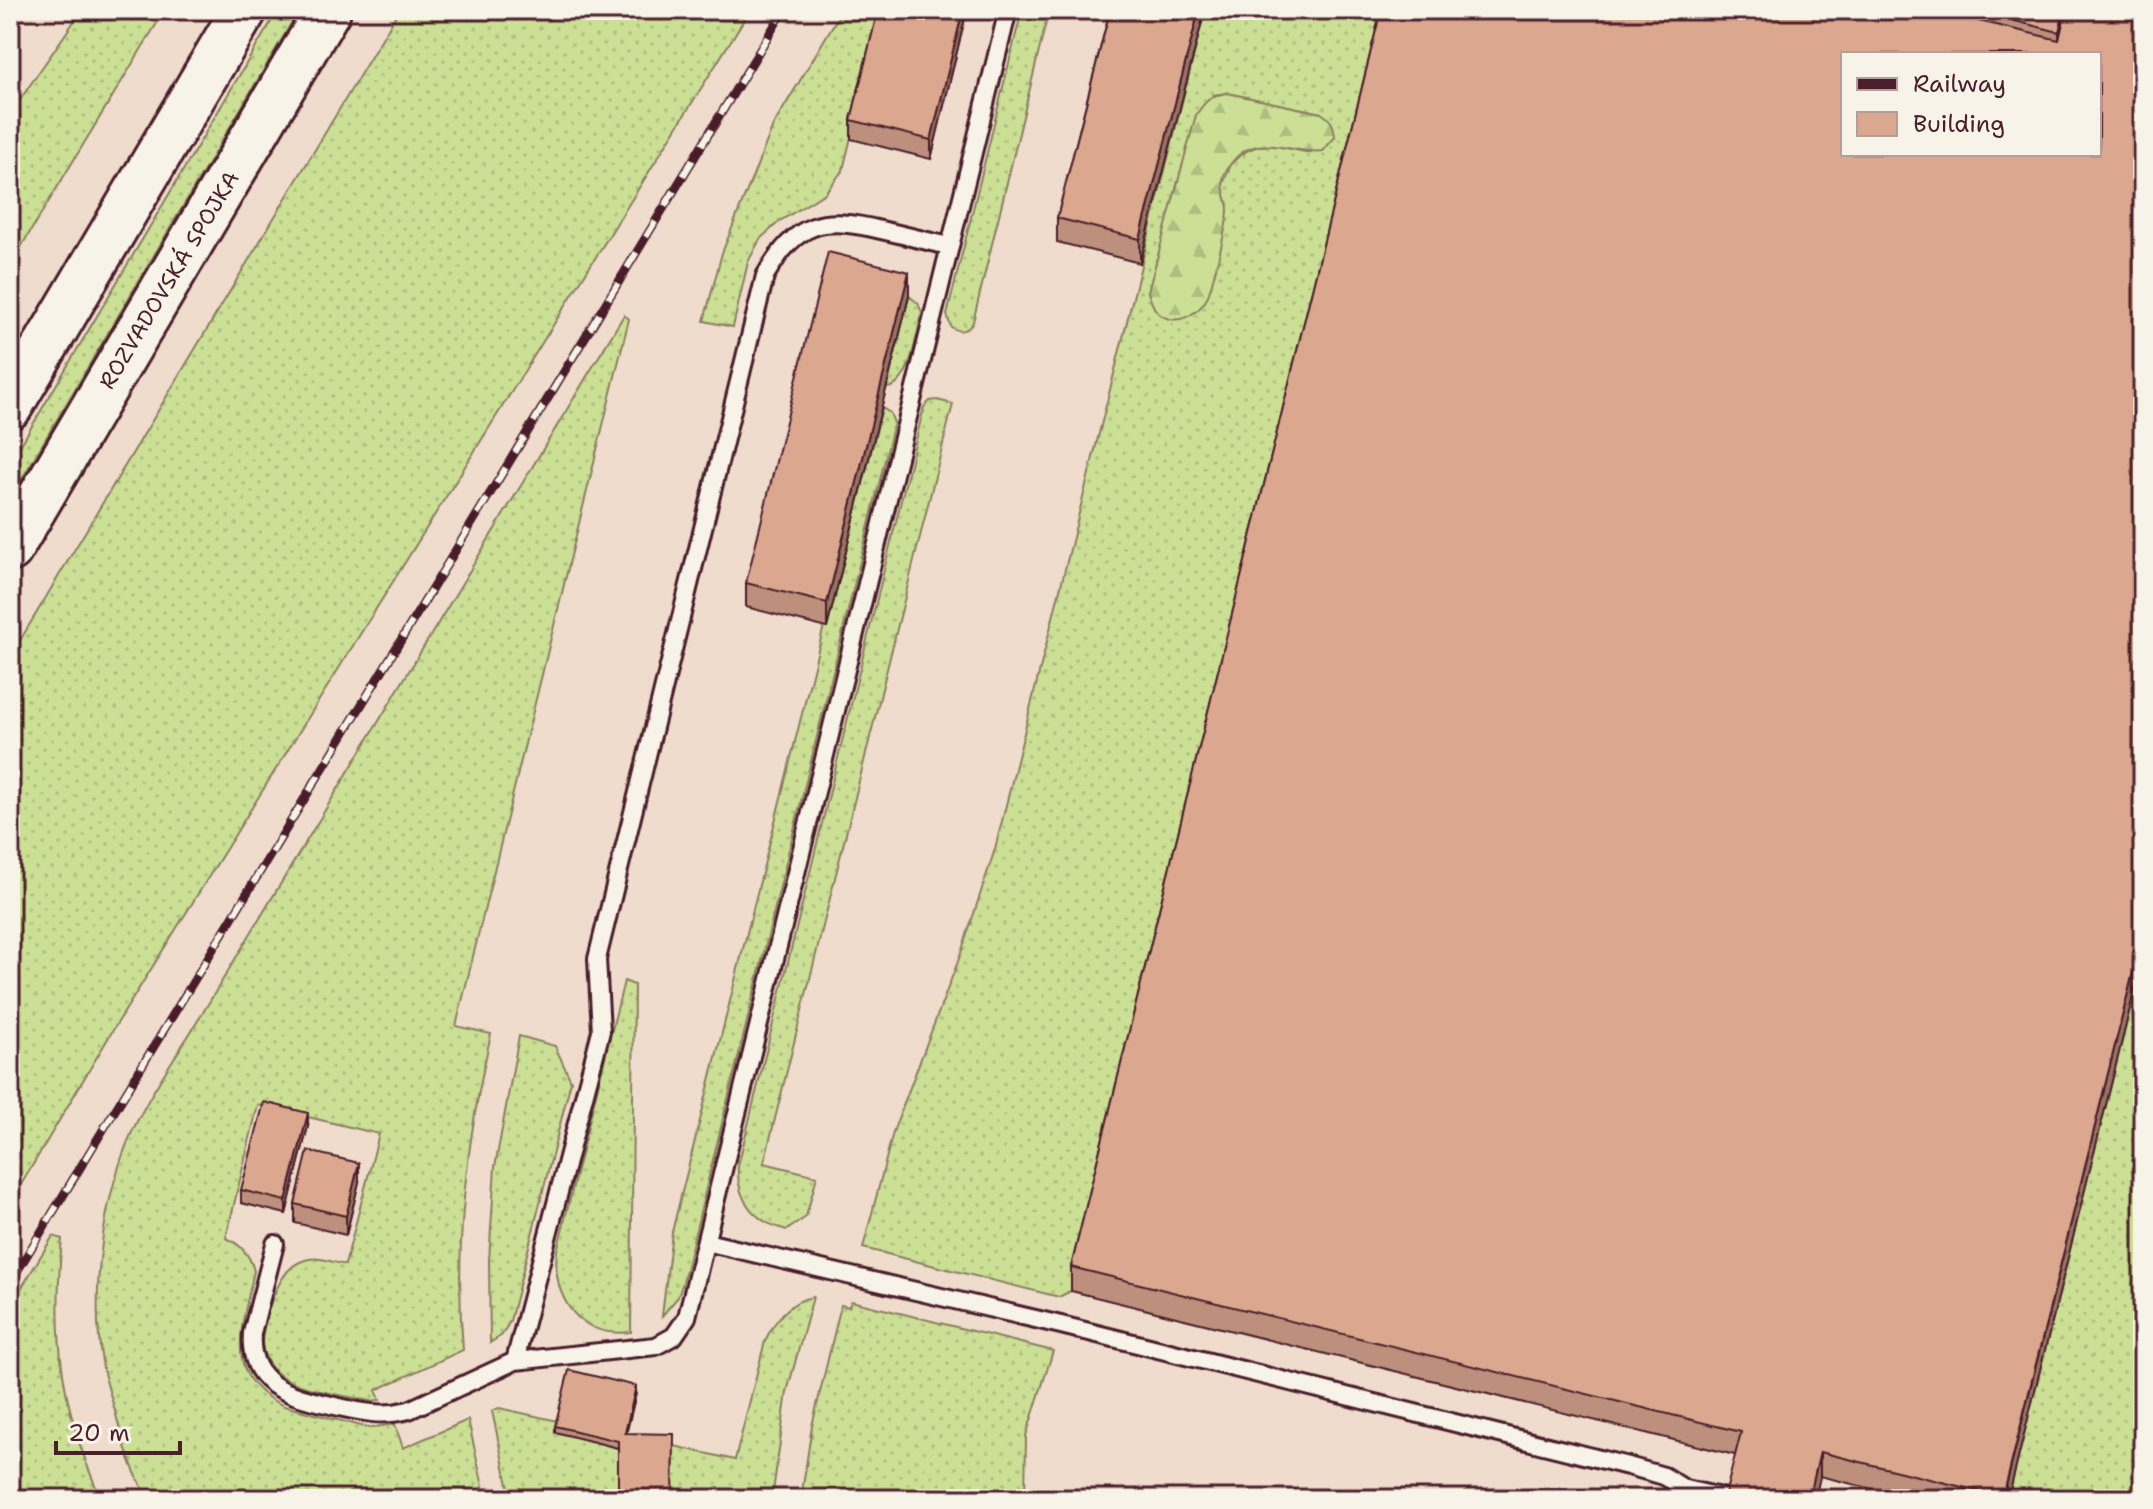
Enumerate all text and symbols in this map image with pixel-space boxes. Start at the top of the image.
legend [1841,52,2101,156]
text: Railway [1913,68,2006,100]
text: Building [1913,108,2005,140]
street label: ROZVADOVSKÁ SPOJKA [92,166,246,394]
scale bar [56,1405,180,1455]
text: 20 m [68,1417,130,1449]

